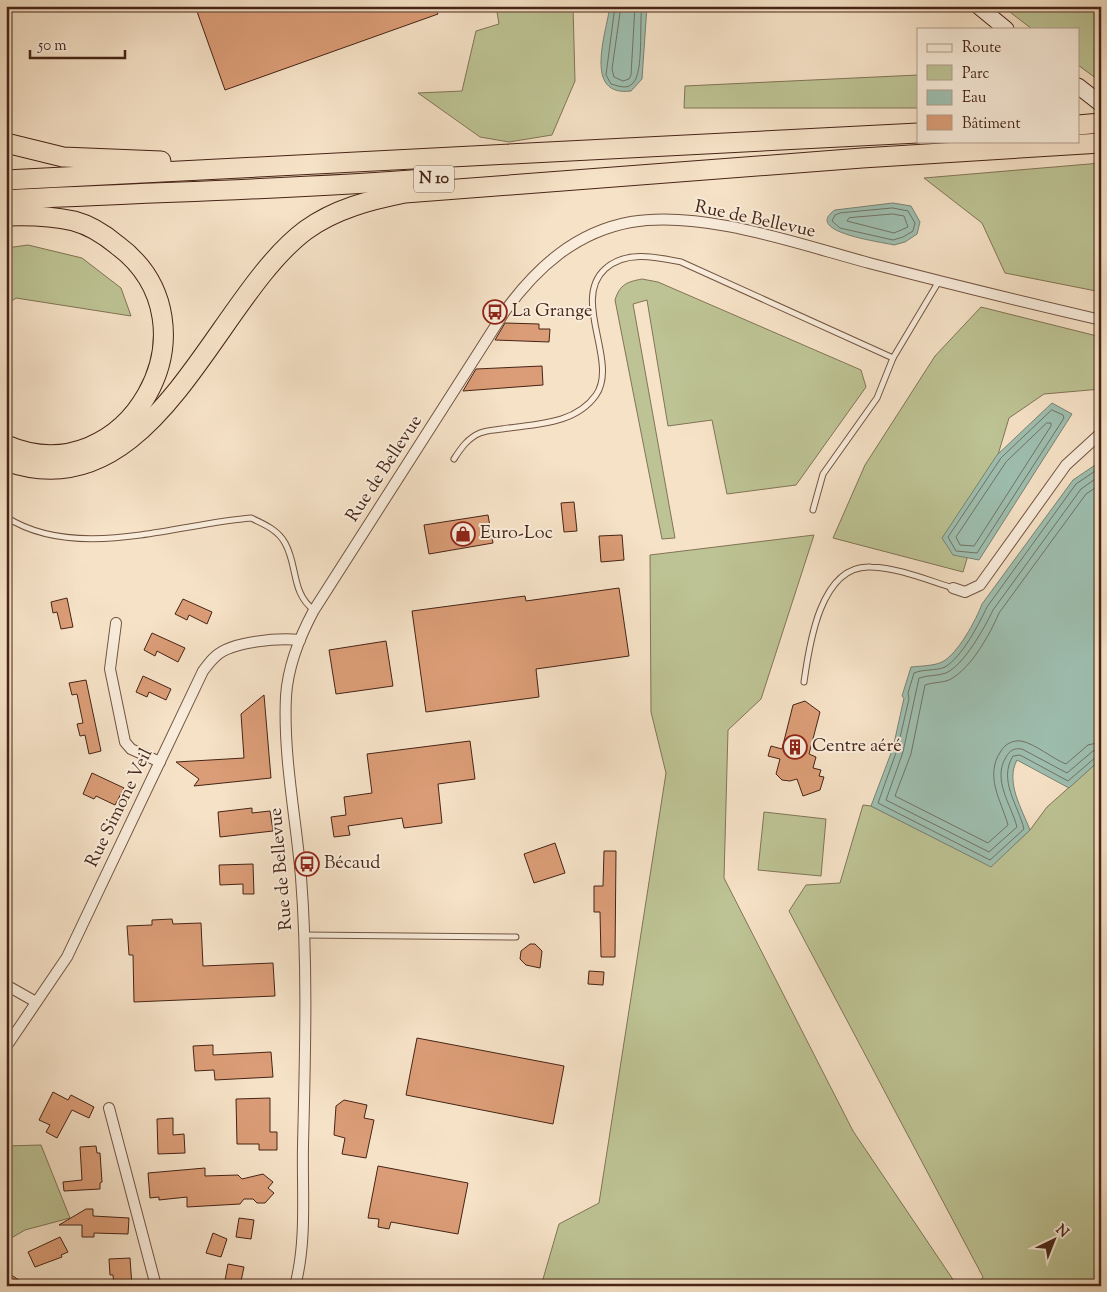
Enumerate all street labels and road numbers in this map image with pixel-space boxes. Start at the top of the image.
road number: N 10 [414,165,454,192]
street label: Rue de Bellevue [692,194,818,246]
street label: Rue de Bellevue [341,410,429,528]
street label: Rue Simone Veil [80,744,160,872]
street label: Rue de Bellevue [264,807,300,931]

